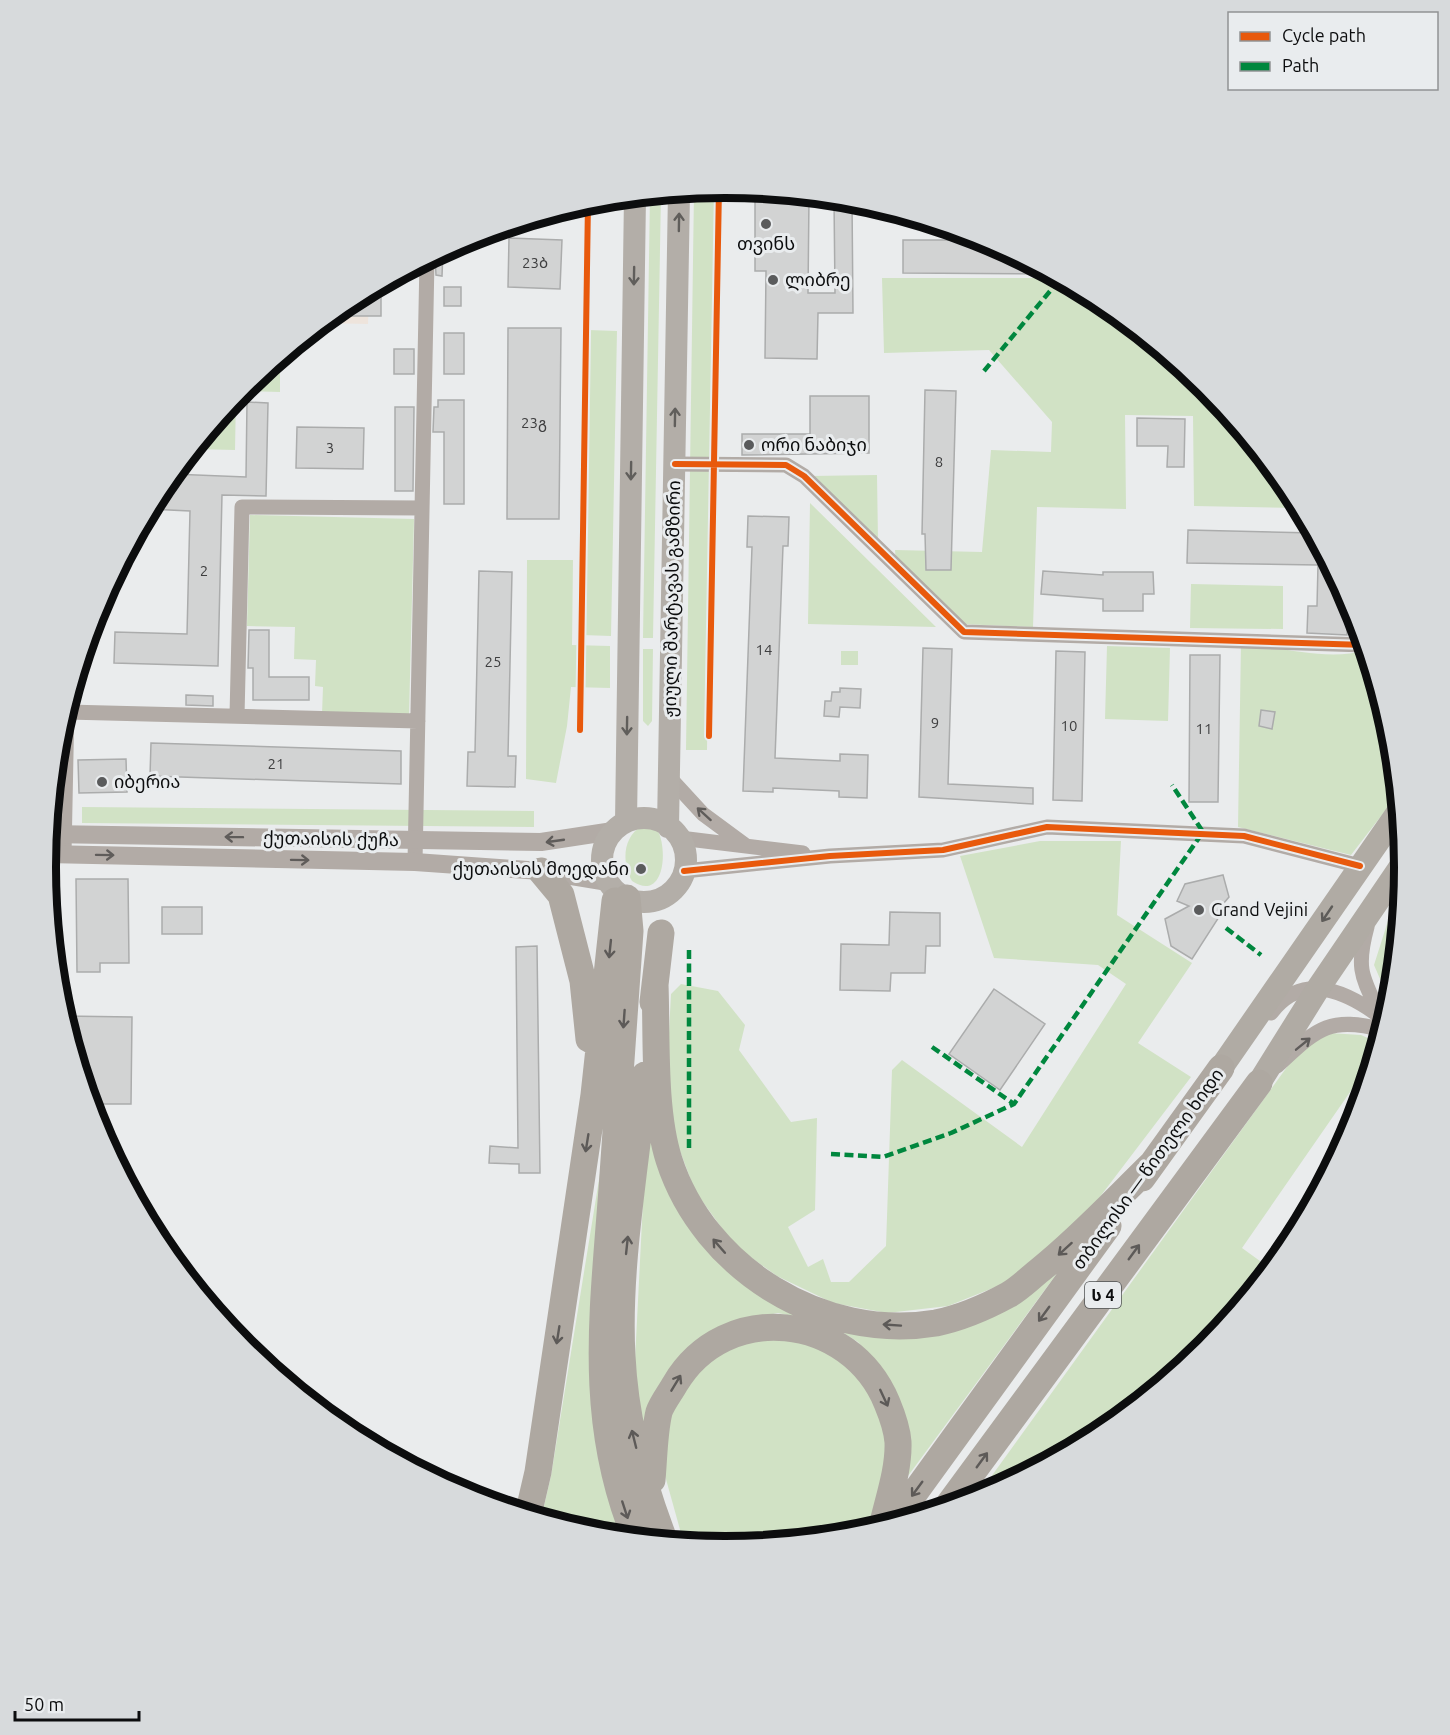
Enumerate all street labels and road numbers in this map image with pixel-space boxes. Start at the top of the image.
street label: ჟიული შარტავას გამზირი [659,480,685,718]
street label: ქუთაისის ქუჩა [263,827,399,851]
street label: თბილისი — წითელი ხიდი [1068,1064,1228,1274]
road number: ს 4 [1085,1282,1121,1308]

